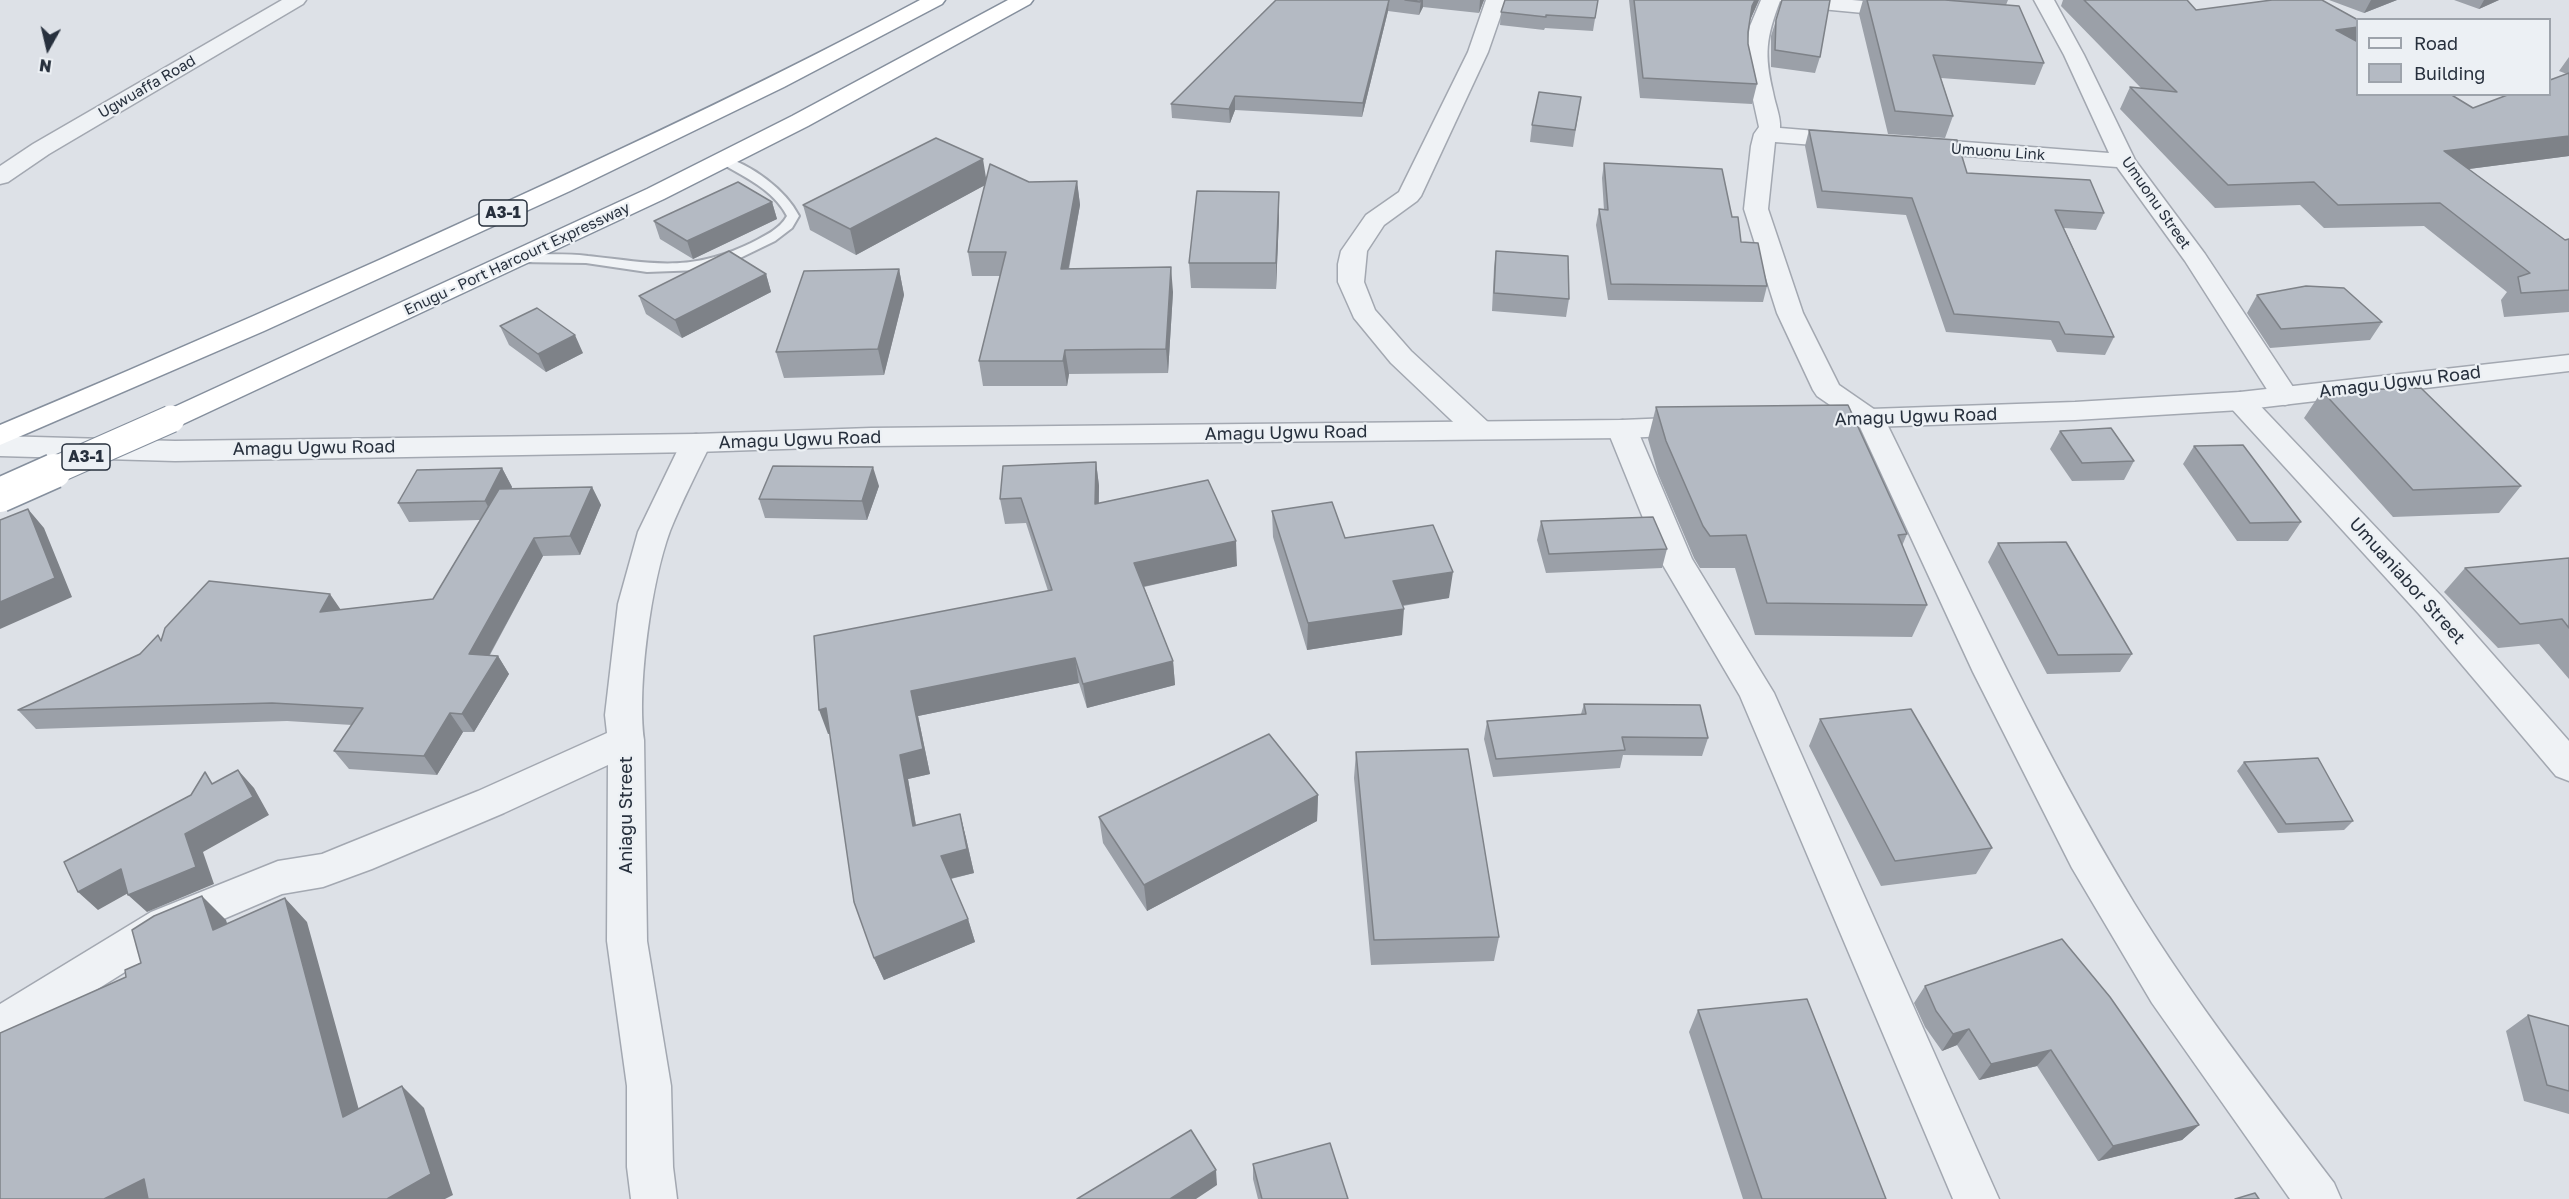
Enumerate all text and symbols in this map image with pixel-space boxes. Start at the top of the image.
north arrow [18,18,78,78]
legend [2356,18,2551,96]
text: Road [2414,32,2458,54]
street label: Ugwuaffa Road [95,52,199,122]
text: N [38,55,53,77]
text: Building [2414,62,2485,84]
street label: Umuonu Link [1950,140,2046,164]
street label: Umuonu Street [2117,153,2195,253]
street label: Enugu - Port Harcourt Expressway [401,199,633,319]
road number: A3-1 [479,200,527,226]
street label: Amagu Ugwu Road [2318,361,2482,403]
street label: Amagu Ugwu Road [1834,403,1998,431]
street label: Amagu Ugwu Road [1204,421,1368,445]
street label: Amagu Ugwu Road [718,426,882,454]
street label: Amagu Ugwu Road [232,436,396,460]
road number: A3-1 [62,444,110,470]
street label: Umuaniabor Street [2344,513,2470,649]
street label: Aniagu Street [615,756,637,874]

